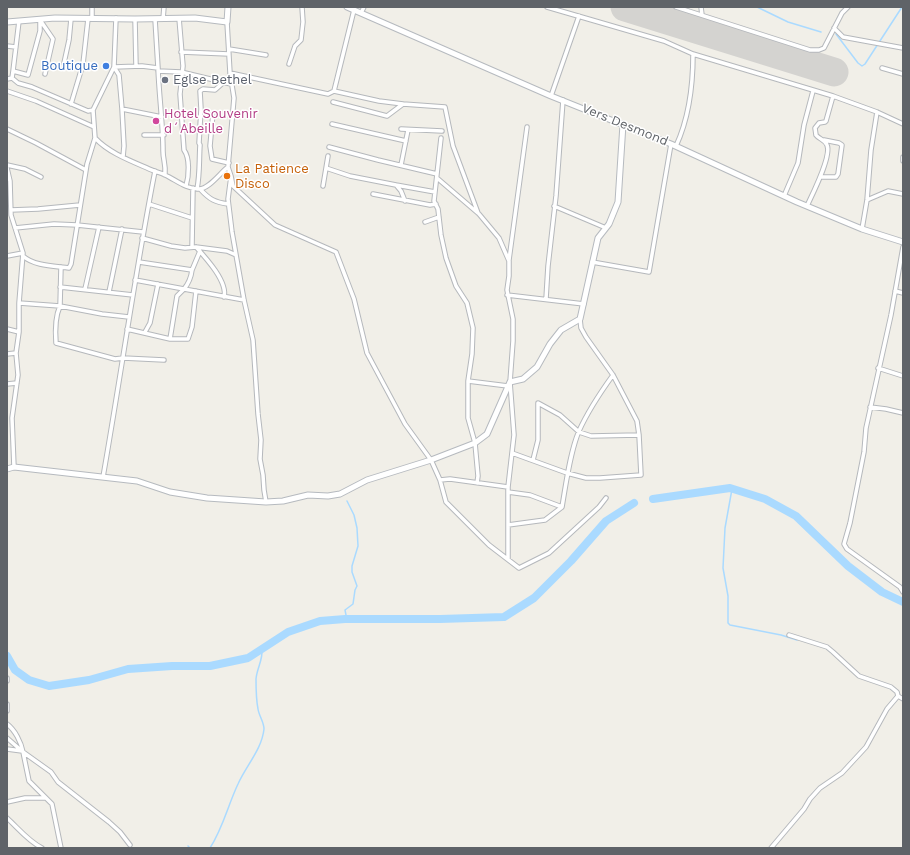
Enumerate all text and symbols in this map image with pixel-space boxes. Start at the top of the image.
place label: Boutique [41,58,98,74]
marker: Boutique [101,61,111,71]
place label: Eglse Bethel [173,72,252,88]
marker: Eglse Bethel [160,75,170,85]
street label: Vers Desmond [580,101,670,149]
place label: Hotel Souvenir d´Abeille [164,106,258,137]
marker: Hotel Souvenir d´Abeille [151,116,161,126]
place label: La Patience Disco [235,161,309,192]
marker: La Patience Disco [222,171,232,181]

